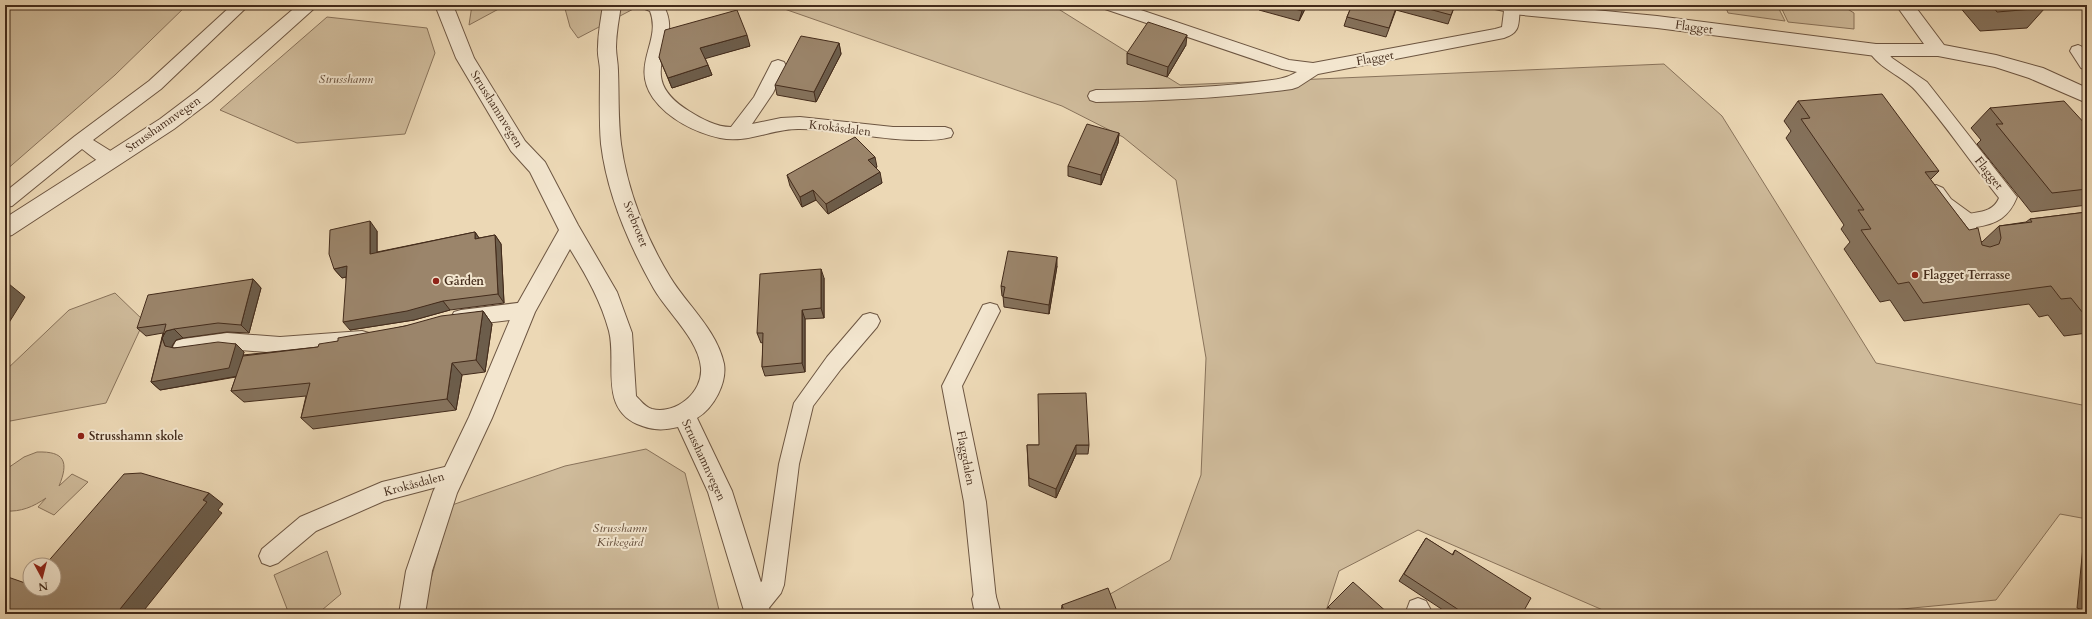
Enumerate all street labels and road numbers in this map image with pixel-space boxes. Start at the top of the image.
street label: Flagget [1674,16,1714,38]
street label: Flagget [1355,47,1395,69]
street label: Strusshamnvegen [467,67,527,151]
street label: Strusshamnvegen [122,92,204,156]
street label: Krokåsdalen [808,116,872,140]
street label: Flagget [1971,153,2007,193]
street label: Svebrotet [620,199,652,249]
street label: Strusshamnvegen [678,417,730,503]
street label: Flaggdalen [953,429,979,487]
street label: Krokåsdalen [382,468,446,500]

